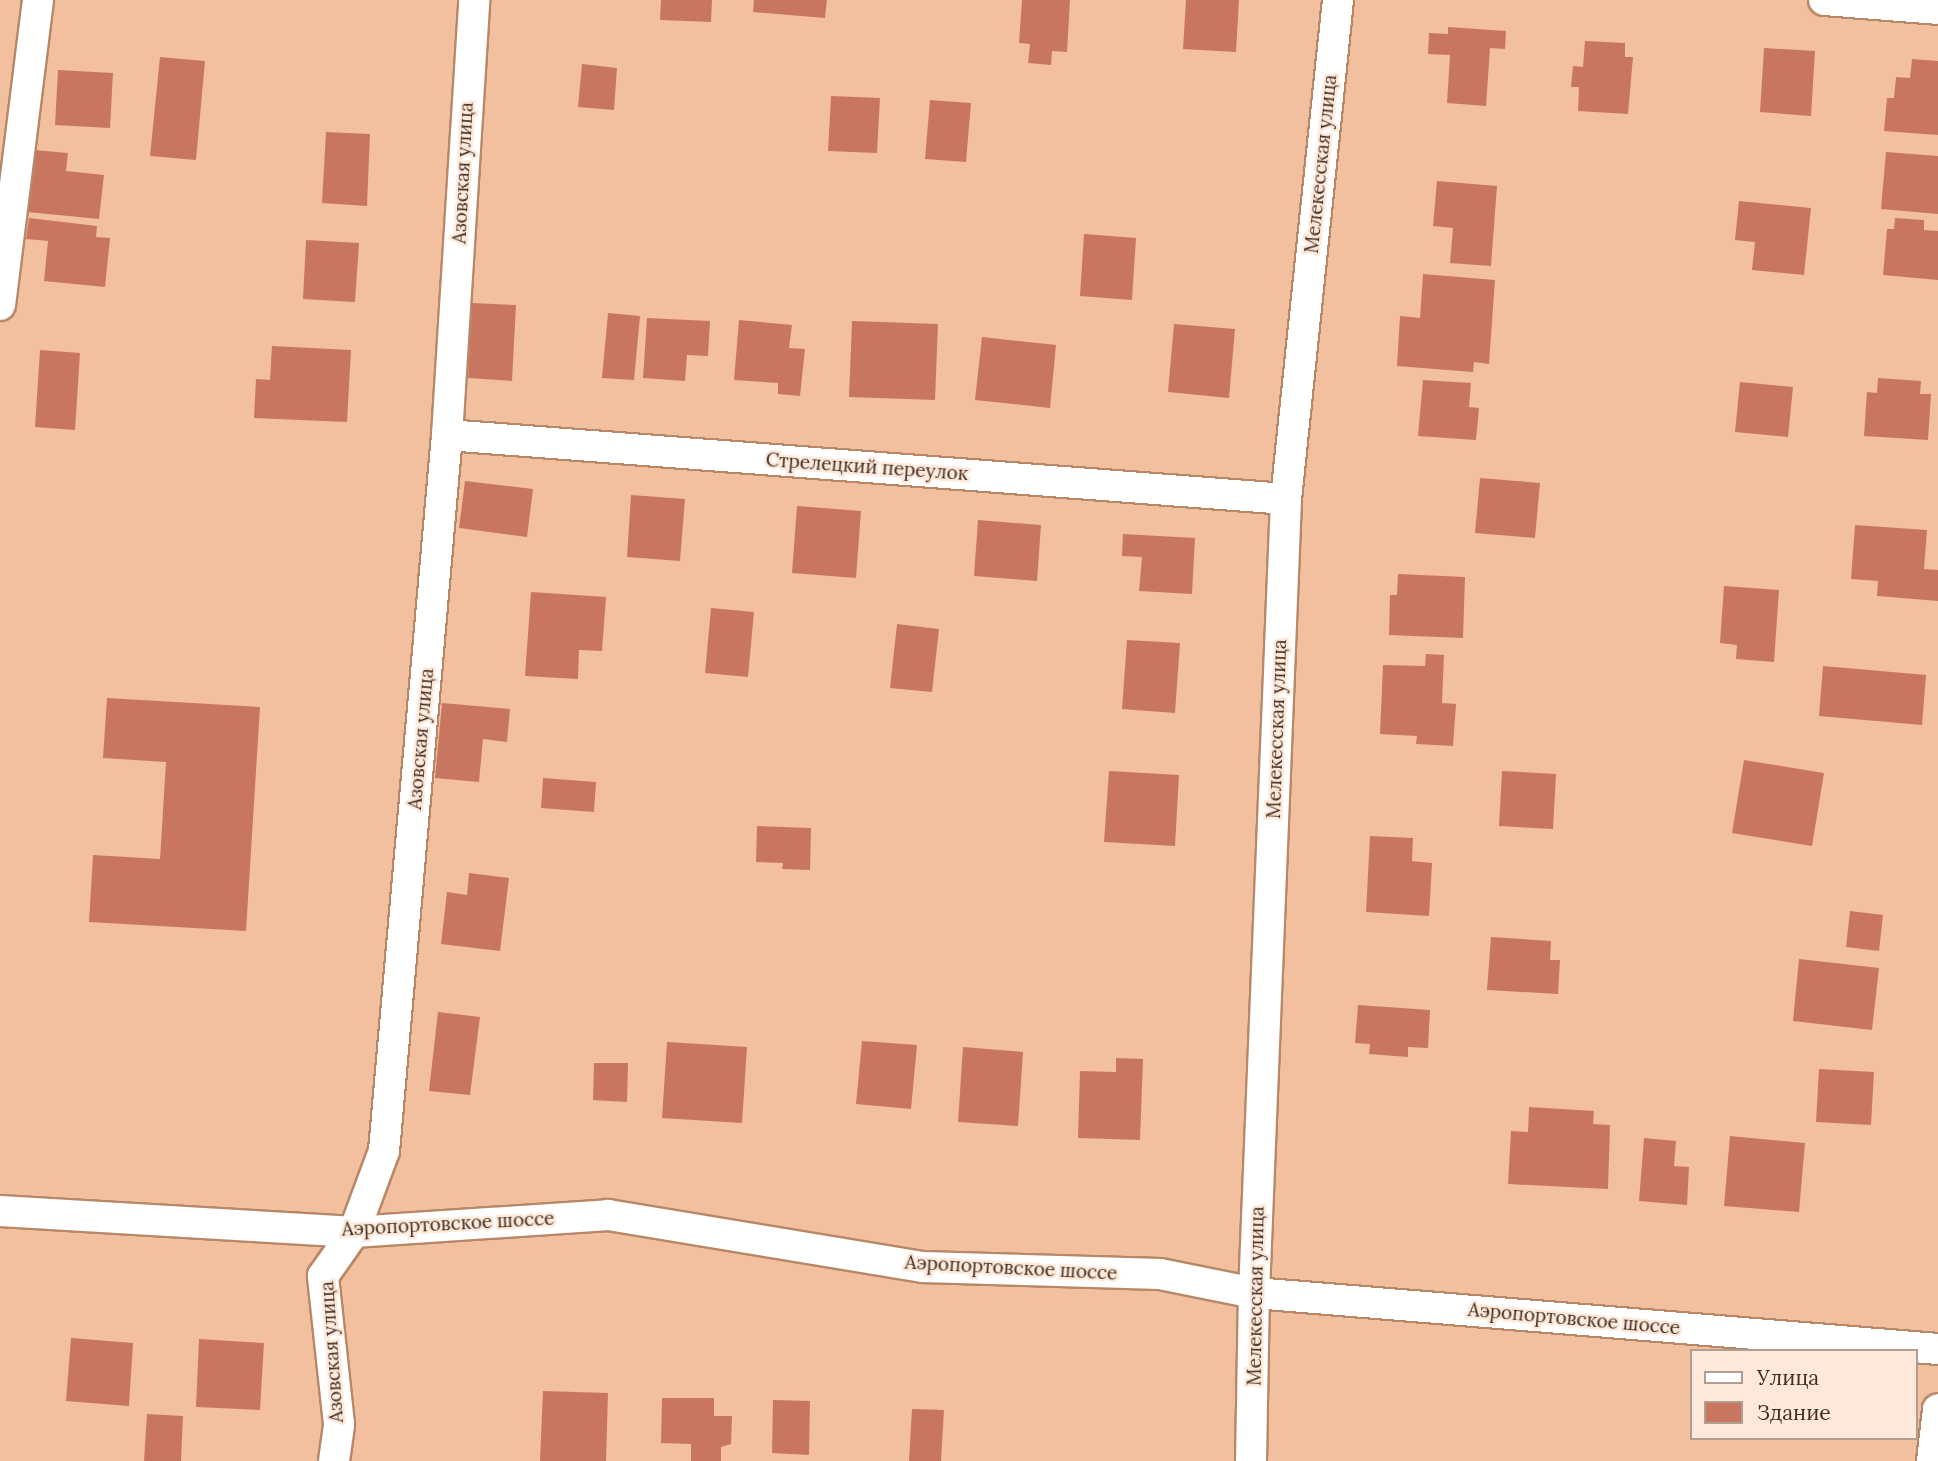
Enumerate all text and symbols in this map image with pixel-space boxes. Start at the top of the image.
street label: Мелекесская улица [1300,73,1342,255]
street label: Азовская улица [448,102,478,244]
street label: Стрелецкий переулок [765,449,969,485]
street label: Мелекесская улица [1262,639,1292,819]
street label: Азовская улица [403,667,439,811]
street label: Мелекесская улица [1243,1206,1269,1386]
street label: Аэропортовское шоссе [341,1207,555,1241]
street label: Аэропортовское шоссе [904,1251,1118,1285]
street label: Азовская улица [316,1281,348,1423]
street label: Аэропортовское шоссе [1467,1298,1681,1340]
legend [1689,1349,1917,1440]
text: Улица [1757,1364,1819,1391]
text: Здание [1757,1399,1831,1426]

